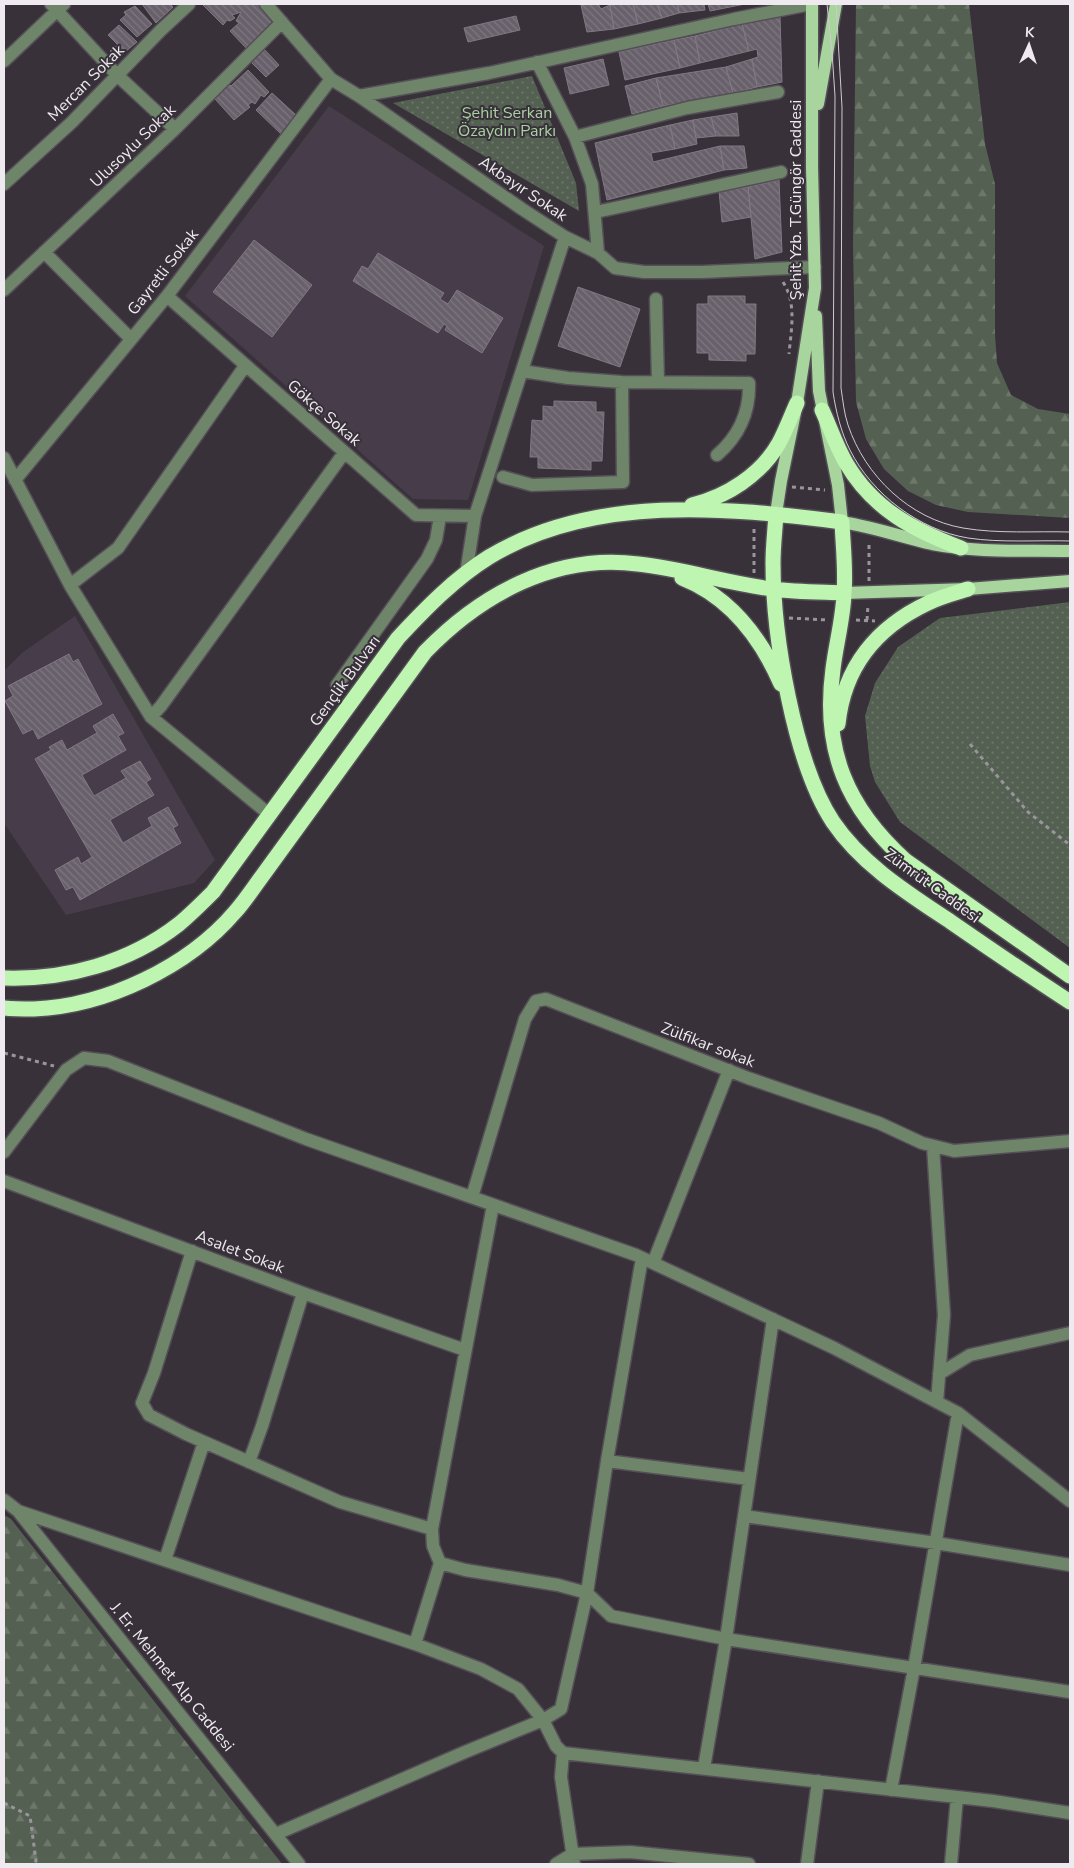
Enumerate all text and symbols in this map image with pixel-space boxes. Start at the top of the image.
north arrow [1004,20,1054,70]
text: K [1025,23,1035,42]
street label: Mercan Sokak [43,39,130,126]
street label: Ulusoylu Sokak [85,99,181,192]
street label: Şehit Yzb. T.Güngör Caddesi [785,100,807,300]
park label: Şehit Serkan Özaydın Parkı [458,102,556,142]
street label: Akbayır Sokak [474,151,572,227]
street label: Gayretli Sokak [122,224,204,320]
street label: Gökçe Sokak [282,375,366,452]
street label: Gençlik Bulvarı [304,631,386,731]
street label: Zümrüt Caddesi [879,844,985,928]
street label: Zülfikar sokak [658,1017,759,1073]
street label: Asalet Sokak [192,1225,289,1279]
street label: J. Er. Mehmet Alp Caddesi [104,1597,239,1756]

